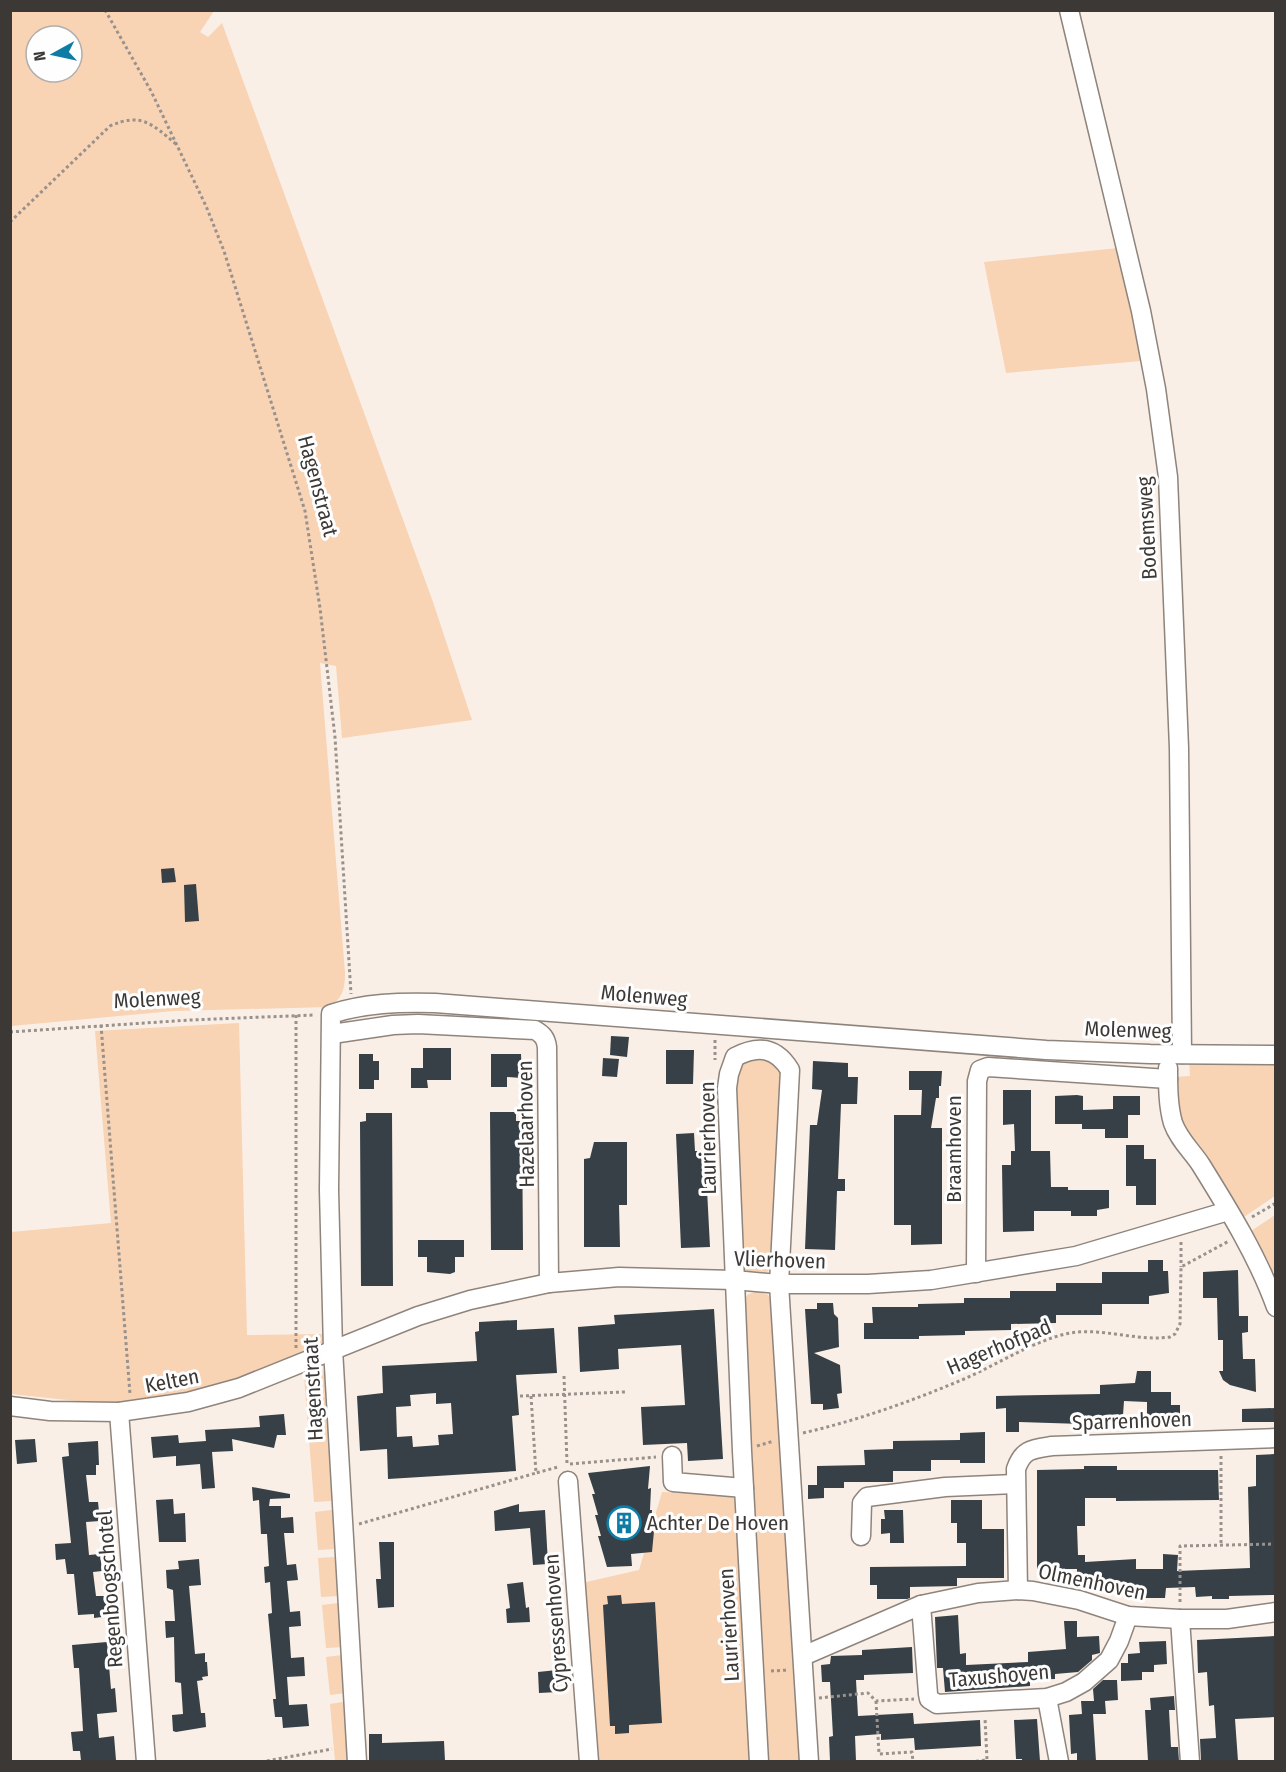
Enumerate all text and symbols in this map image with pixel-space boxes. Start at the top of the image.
north arrow [24,24,84,84]
text: N [30,50,50,62]
street label: Hagenstraat [292,433,344,540]
street label: Bodemsweg [1131,476,1163,580]
street label: Molenweg [600,979,689,1013]
street label: Molenweg [113,984,201,1014]
street label: Molenweg [1084,1015,1172,1045]
street label: Hazelaarhoven [512,1060,540,1188]
street label: Laurierhoven [694,1081,722,1195]
street label: Braamhoven [941,1095,967,1203]
street label: Vlierhoven [734,1245,826,1275]
street label: Hagerhofpad [943,1313,1055,1381]
street label: Hagenstraat [297,1336,329,1441]
street label: Kelten [143,1363,201,1399]
street label: Sparrenhoven [1072,1406,1192,1436]
building icon: Achter De Hoven [606,1505,642,1541]
street label: Regenboogschotel [91,1509,128,1669]
place label: Achter De Hoven [647,1510,789,1536]
street label: Cypressenhoven [538,1553,574,1693]
street label: Olmenhoven [1036,1558,1148,1606]
street label: Laurierhoven [713,1568,745,1682]
street label: Taxushoven [948,1659,1050,1693]

